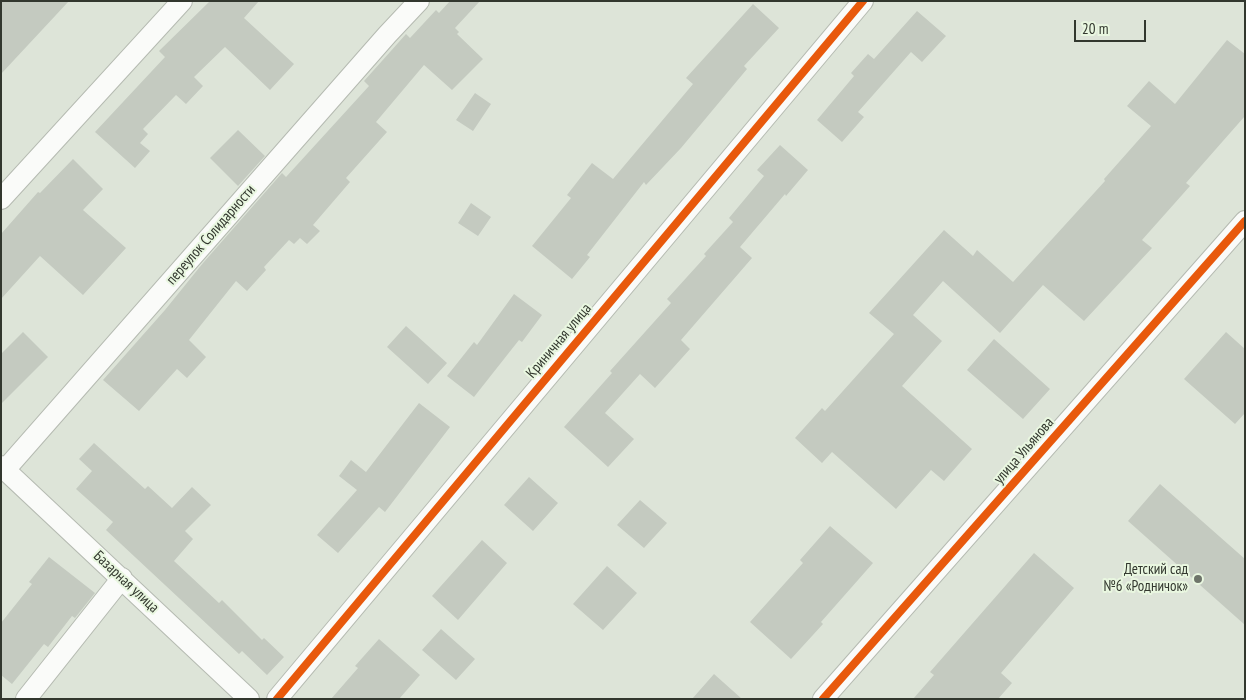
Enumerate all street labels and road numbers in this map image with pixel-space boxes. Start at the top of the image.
street label: переулок Солидарности [163,181,259,289]
street label: Криничная улица [523,300,595,382]
street label: улица Ульянова [990,414,1058,488]
street label: Базарная улица [90,547,162,617]

